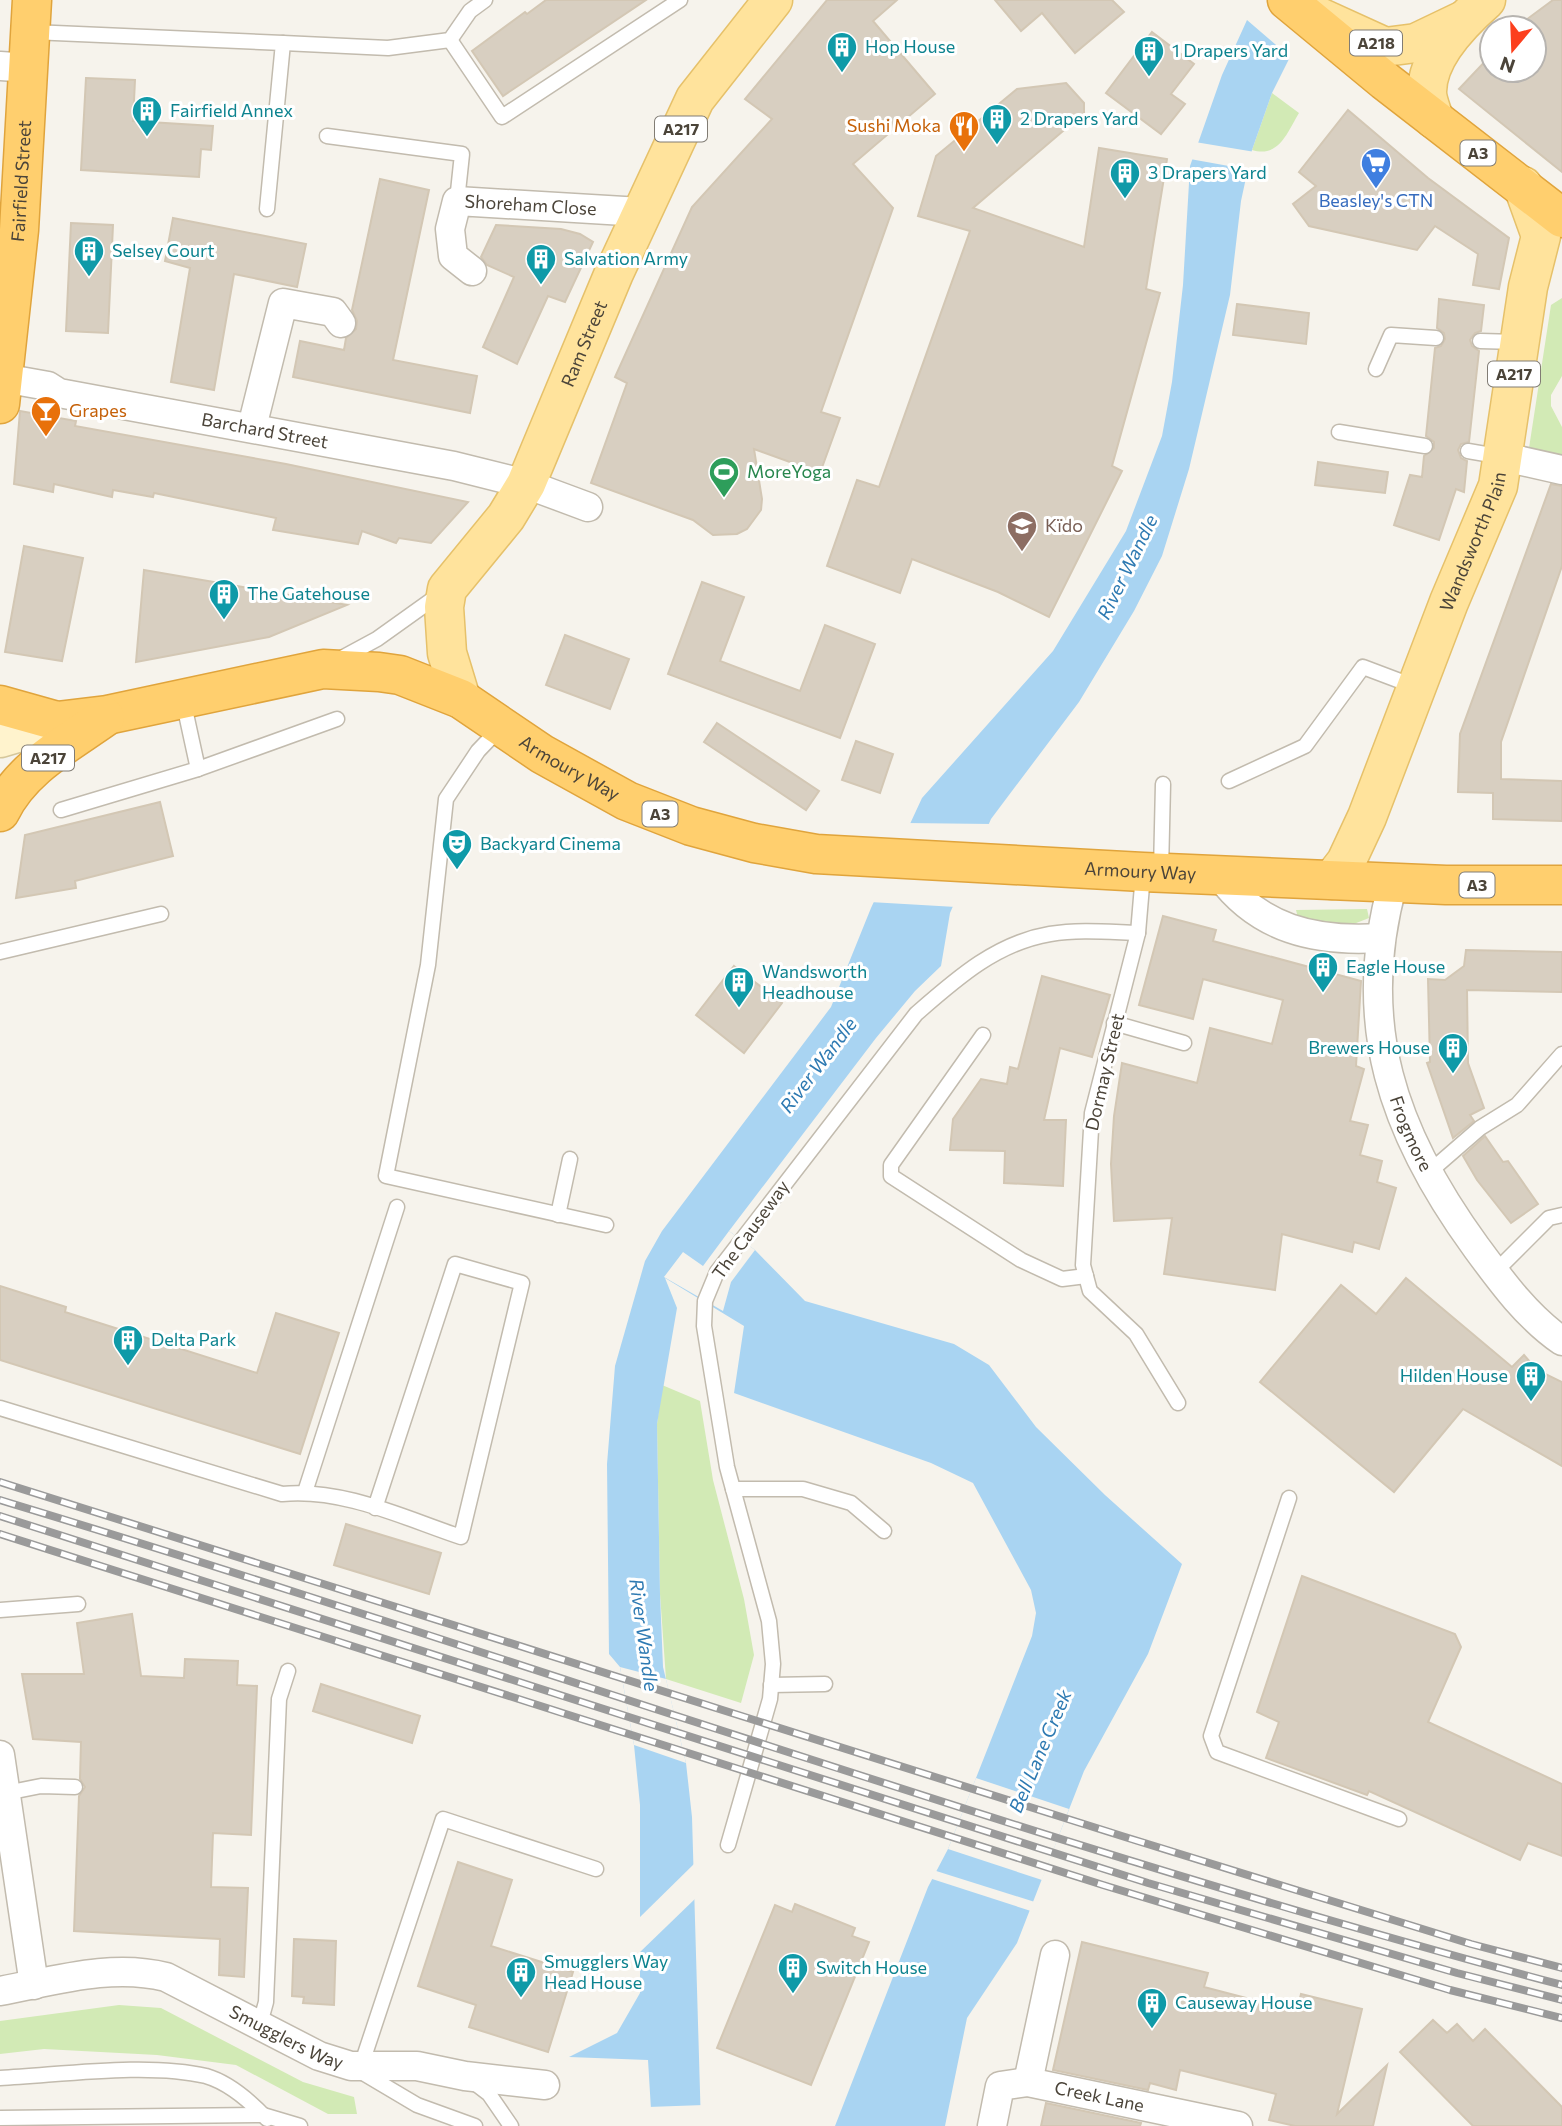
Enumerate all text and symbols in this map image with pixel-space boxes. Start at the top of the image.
north arrow [1478,14,1548,84]
building icon: Hop House [825,30,859,74]
road number: A218 [1350,31,1402,56]
building icon: 1 Drapers Yard [1132,34,1166,78]
place label: Hop House [865,35,955,57]
place label: 1 Drapers Yard [1172,39,1288,61]
text: N [1497,52,1518,79]
building icon: Fairfield Annex [130,94,164,138]
place label: Fairfield Annex [170,99,293,121]
building icon: 2 Drapers Yard [980,102,1014,146]
place label: 2 Drapers Yard [1020,107,1138,129]
restaurant icon: Sushi Moka [947,109,981,153]
place label: Sushi Moka [847,114,941,136]
road number: A217 [655,116,707,141]
street label: Fairfield Street [6,120,35,243]
road number: A3 [1460,140,1496,166]
supermarket icon: Beasley's CTN [1359,146,1393,190]
building icon: 3 Drapers Yard [1108,156,1142,200]
place label: 3 Drapers Yard [1148,161,1267,183]
street label: Shoreham Close [464,189,597,219]
place label: Beasley's CTN [1319,189,1433,211]
building icon: Selsey Court [72,234,106,278]
place label: Selsey Court [112,239,215,261]
building icon: Salvation Army [524,242,558,286]
place label: Salvation Army [564,247,688,269]
street label: Ram Street [556,297,611,390]
road number: A217 [1488,362,1540,386]
bar icon: Grapes [29,394,63,438]
place label: Grapes [69,399,127,421]
street label: Barchard Street [200,408,330,453]
sports icon: MoreYoga [707,455,741,499]
place label: MoreYoga [747,460,831,482]
street label: Wandsworth Plain [1435,470,1510,614]
school or university icon: Kïdo [1005,509,1039,553]
water label: River Wandle [1091,511,1162,623]
place label: Kïdo [1045,514,1083,536]
building icon: The Gatehouse [207,577,241,621]
place label: The Gatehouse [247,582,370,604]
street label: Armoury Way [516,730,624,805]
road number: A217 [22,746,74,771]
road number: A3 [642,802,678,827]
theatre icon: Backyard Cinema [440,827,474,871]
place label: Backyard Cinema [480,832,621,854]
street label: Armoury Way [1084,857,1197,884]
road number: A3 [1460,872,1494,898]
building icon: Eagle House [1306,950,1340,994]
place label: Eagle House [1346,955,1445,977]
place label: Wandsworth Headhouse [762,960,867,1003]
building icon: Wandsworth Headhouse [722,965,756,1009]
street label: Dormay Street [1080,1011,1128,1133]
water label: River Wandle [774,1012,861,1117]
building icon: Brewers House [1436,1031,1470,1075]
place label: Brewers House [1308,1036,1430,1058]
street label: Frogmore [1386,1093,1438,1175]
street label: The Causeway [707,1176,793,1283]
building icon: Delta Park [111,1323,145,1367]
place label: Delta Park [151,1328,236,1350]
building icon: Hilden House [1514,1359,1548,1403]
place label: Hilden House [1400,1364,1508,1386]
water label: River Wandle [625,1577,664,1693]
water label: Bell Lane Creek [1003,1685,1076,1816]
place label: Smugglers Way Head House [544,1950,668,1993]
building icon: Switch House [776,1951,810,1995]
building icon: Smugglers Way Head House [504,1955,538,1999]
place label: Switch House [816,1956,927,1978]
building icon: Causeway House [1135,1986,1169,2030]
place label: Causeway House [1175,1991,1312,2013]
street label: Smugglers Way [226,2000,346,2073]
street label: Creek Lane [1053,2076,1146,2116]

